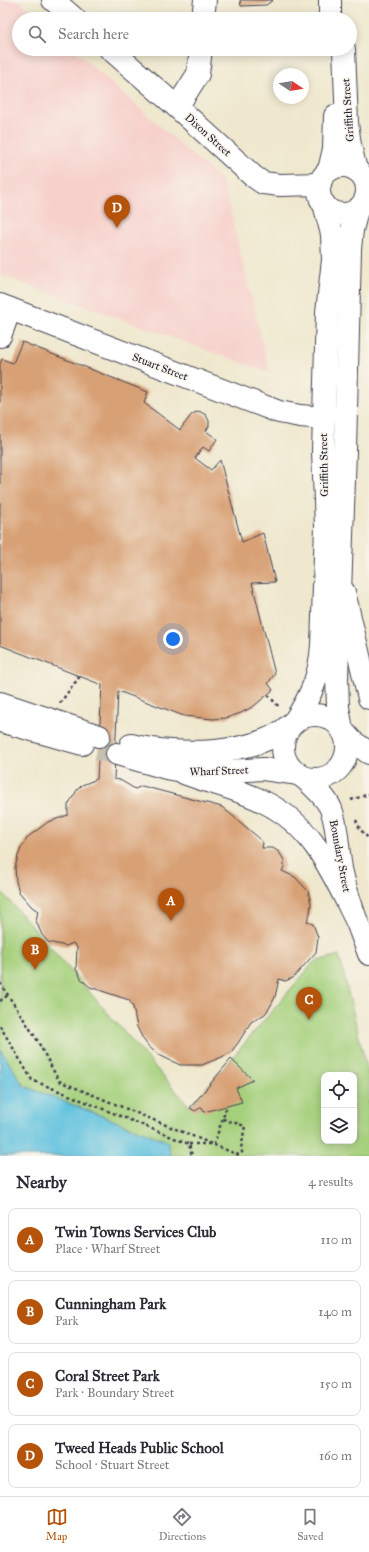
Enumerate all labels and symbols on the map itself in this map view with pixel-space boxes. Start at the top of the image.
north arrow [273,68,309,104]
street label: Griffith Street [339,78,357,142]
street label: Dixon Street [182,111,234,159]
pin: D [104,195,130,228]
street label: Stuart Street [130,350,190,384]
street label: Griffith Street [317,433,331,497]
your location [163,629,183,649]
street label: Wharf Street [189,763,249,779]
street label: Boundary Street [327,819,353,894]
pin: A [158,888,184,921]
pin: B [22,937,48,970]
pin: C [296,987,322,1020]

